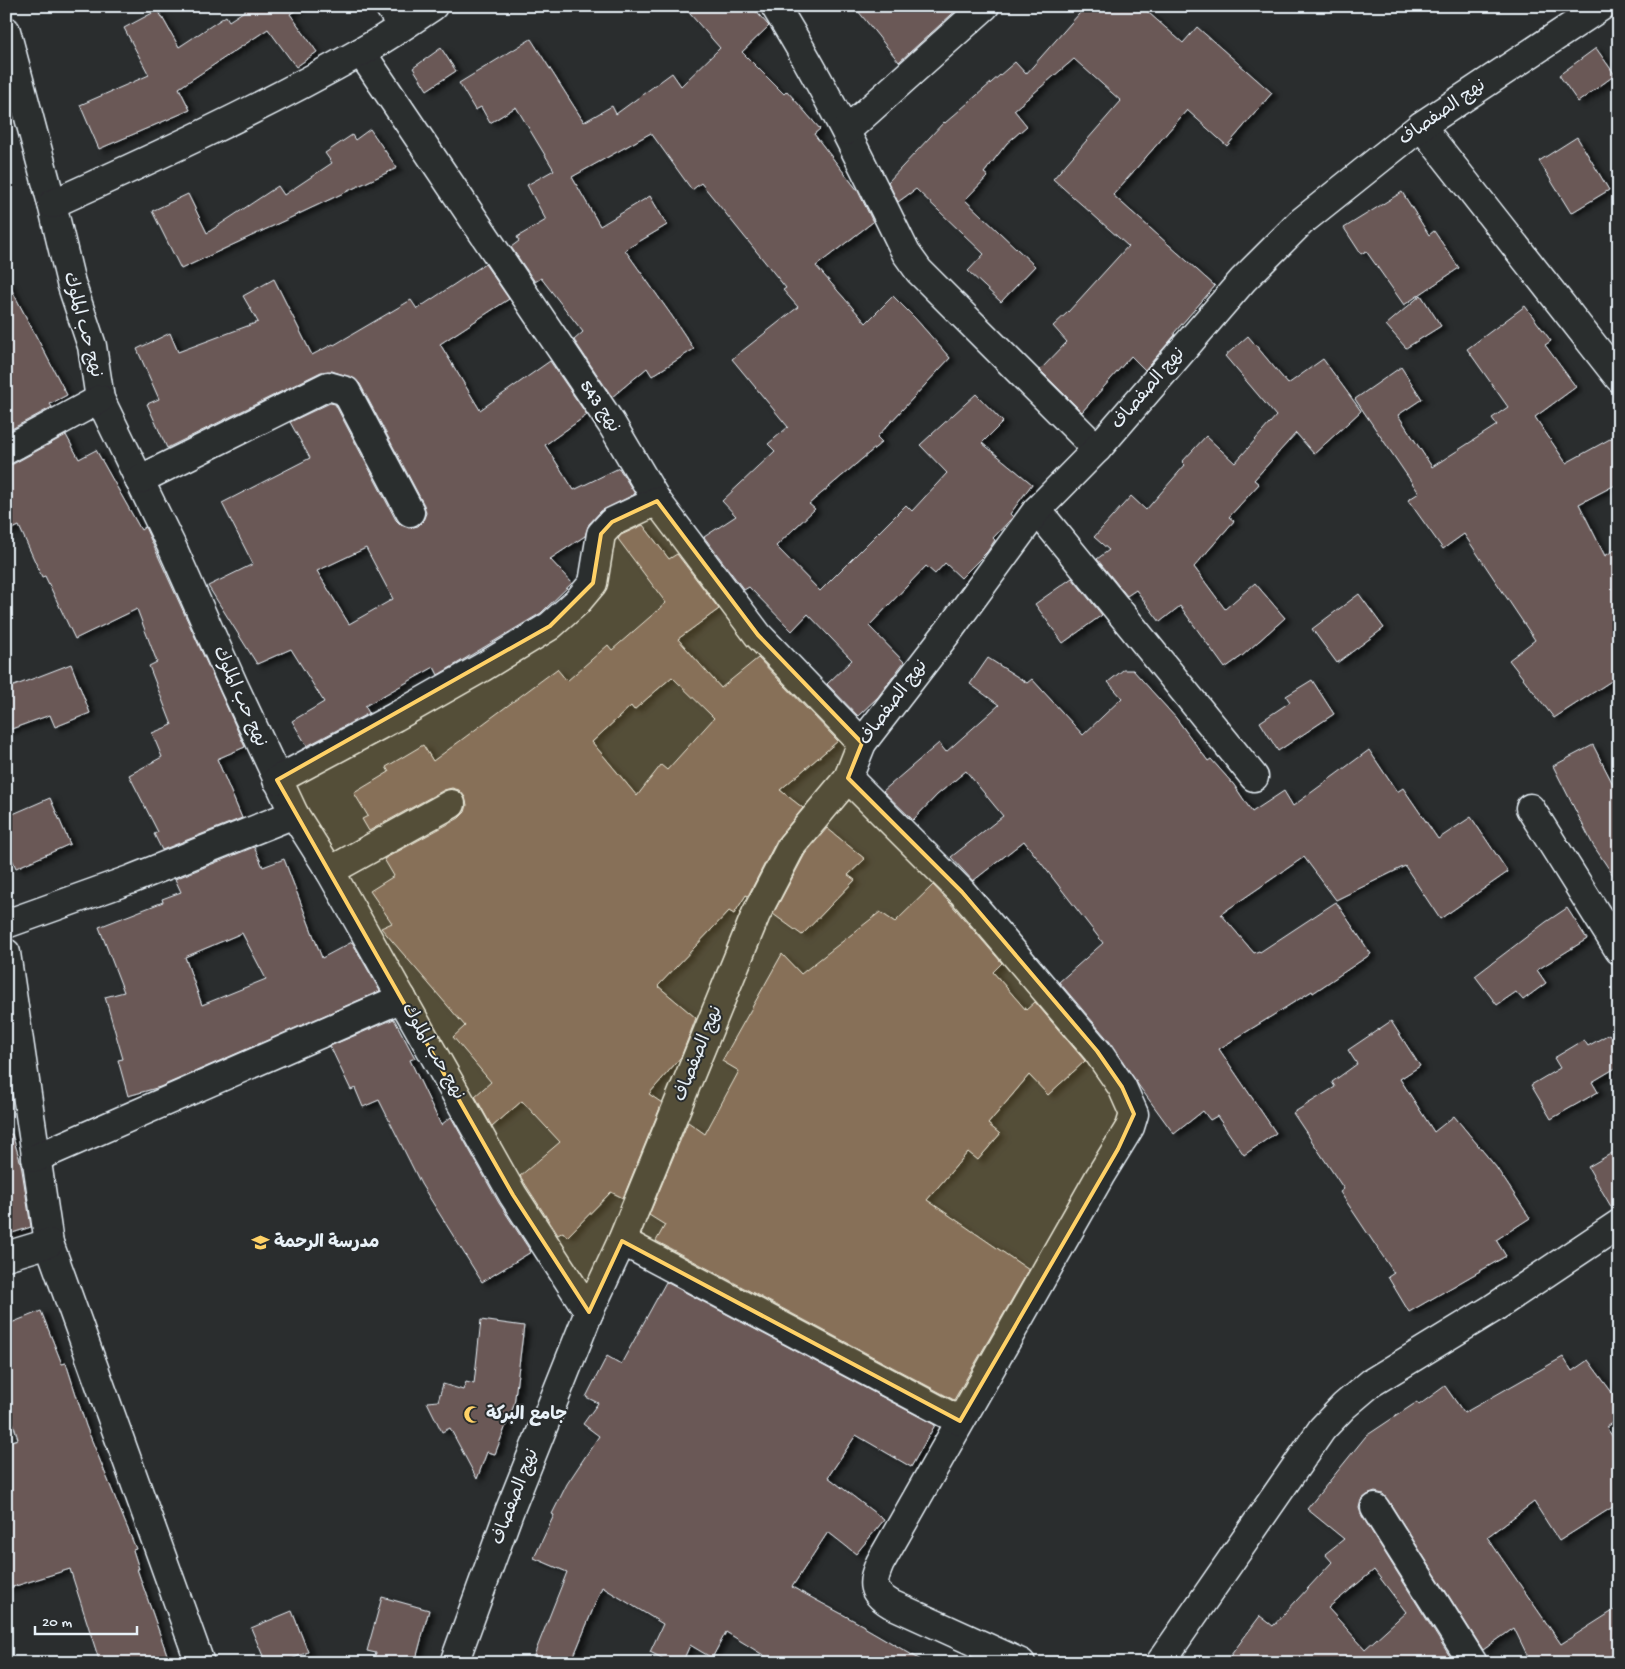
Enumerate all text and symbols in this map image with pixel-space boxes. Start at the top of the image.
street label: نهج الصفصاف [1396,75,1490,151]
street label: نهج حب الملوك [58,270,106,380]
street label: نهج الصفصاف [1108,344,1190,434]
street label: نهج 543 [574,377,624,437]
street label: نهج حب الملوك [207,643,271,751]
street label: نهج الصفصاف [855,656,933,750]
street label: نهج حب الملوك [396,1000,468,1104]
street label: نهج الصفصاف [670,1003,728,1105]
place label: مدرسة الرحمة [274,1232,379,1254]
school or university icon: مدرسة الرحمة [250,1233,270,1253]
place label: جامع البركة [486,1404,567,1426]
mosque icon: جامع البركة [462,1405,482,1425]
street label: نهج الصفصاف [488,1446,544,1548]
scale bar [35,1604,138,1636]
text: 20 m [42,1614,72,1632]

